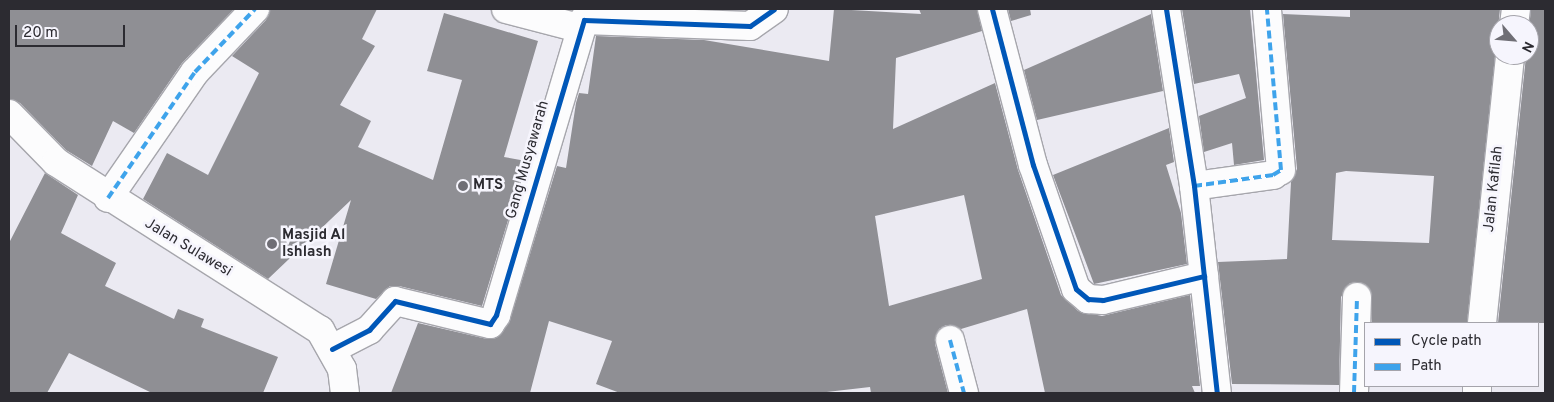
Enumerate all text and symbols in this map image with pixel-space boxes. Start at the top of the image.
scale bar [18,15,128,47]
north arrow [1489,15,1539,65]
text: 20 m [23,24,58,43]
text: N [1517,38,1537,55]
street label: Gang Musyawarah [503,99,553,221]
street label: Jalan Kafilah [1481,145,1507,233]
place label: MTS [473,177,503,195]
marker: MTS [457,180,469,192]
street label: Jalan Sulawesi [141,215,235,281]
place label: Masjid Al Ishlash [282,226,346,261]
marker: Masjid Al Ishlash [266,238,278,250]
legend [1364,322,1539,387]
text: Cycle path [1411,332,1482,351]
text: Path [1411,357,1442,376]

